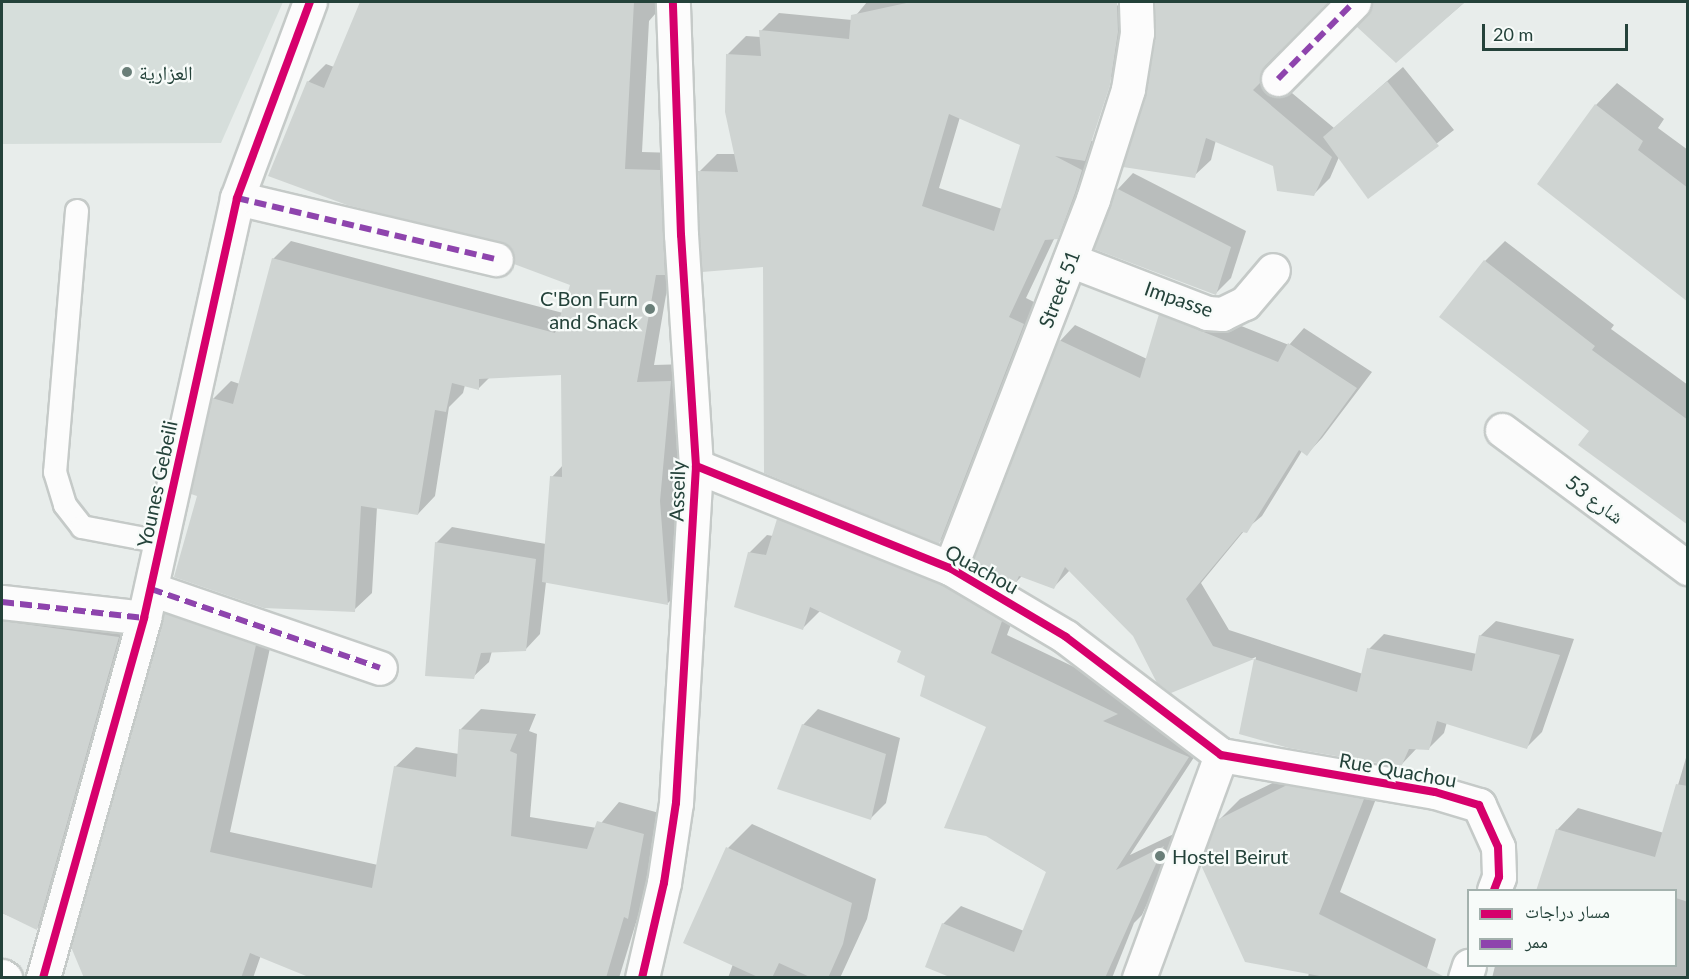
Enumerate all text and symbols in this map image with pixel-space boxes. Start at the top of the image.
scale bar [1485,12,1630,50]
text: 20 m [1493,23,1533,45]
place label: العزارية [139,60,193,84]
marker: العزارية [120,65,134,79]
street label: Street 51 [1033,247,1085,331]
street label: Impasse [1142,276,1216,322]
place label: C'Bon Furn and Snack [540,286,638,333]
marker: C'Bon Furn and Snack [643,302,657,316]
street label: Younes Gebeili [132,418,182,550]
street label: Asseily [664,460,690,522]
street label: شارع 53 [1561,469,1629,529]
street label: Quachou [941,539,1023,599]
street label: Rue Quachou [1337,748,1459,792]
place label: Hostel Beirut [1172,844,1288,868]
marker: Hostel Beirut [1153,849,1167,863]
legend [1467,889,1677,967]
text: مسار دراجات [1525,900,1610,922]
text: ممر [1525,930,1548,952]

